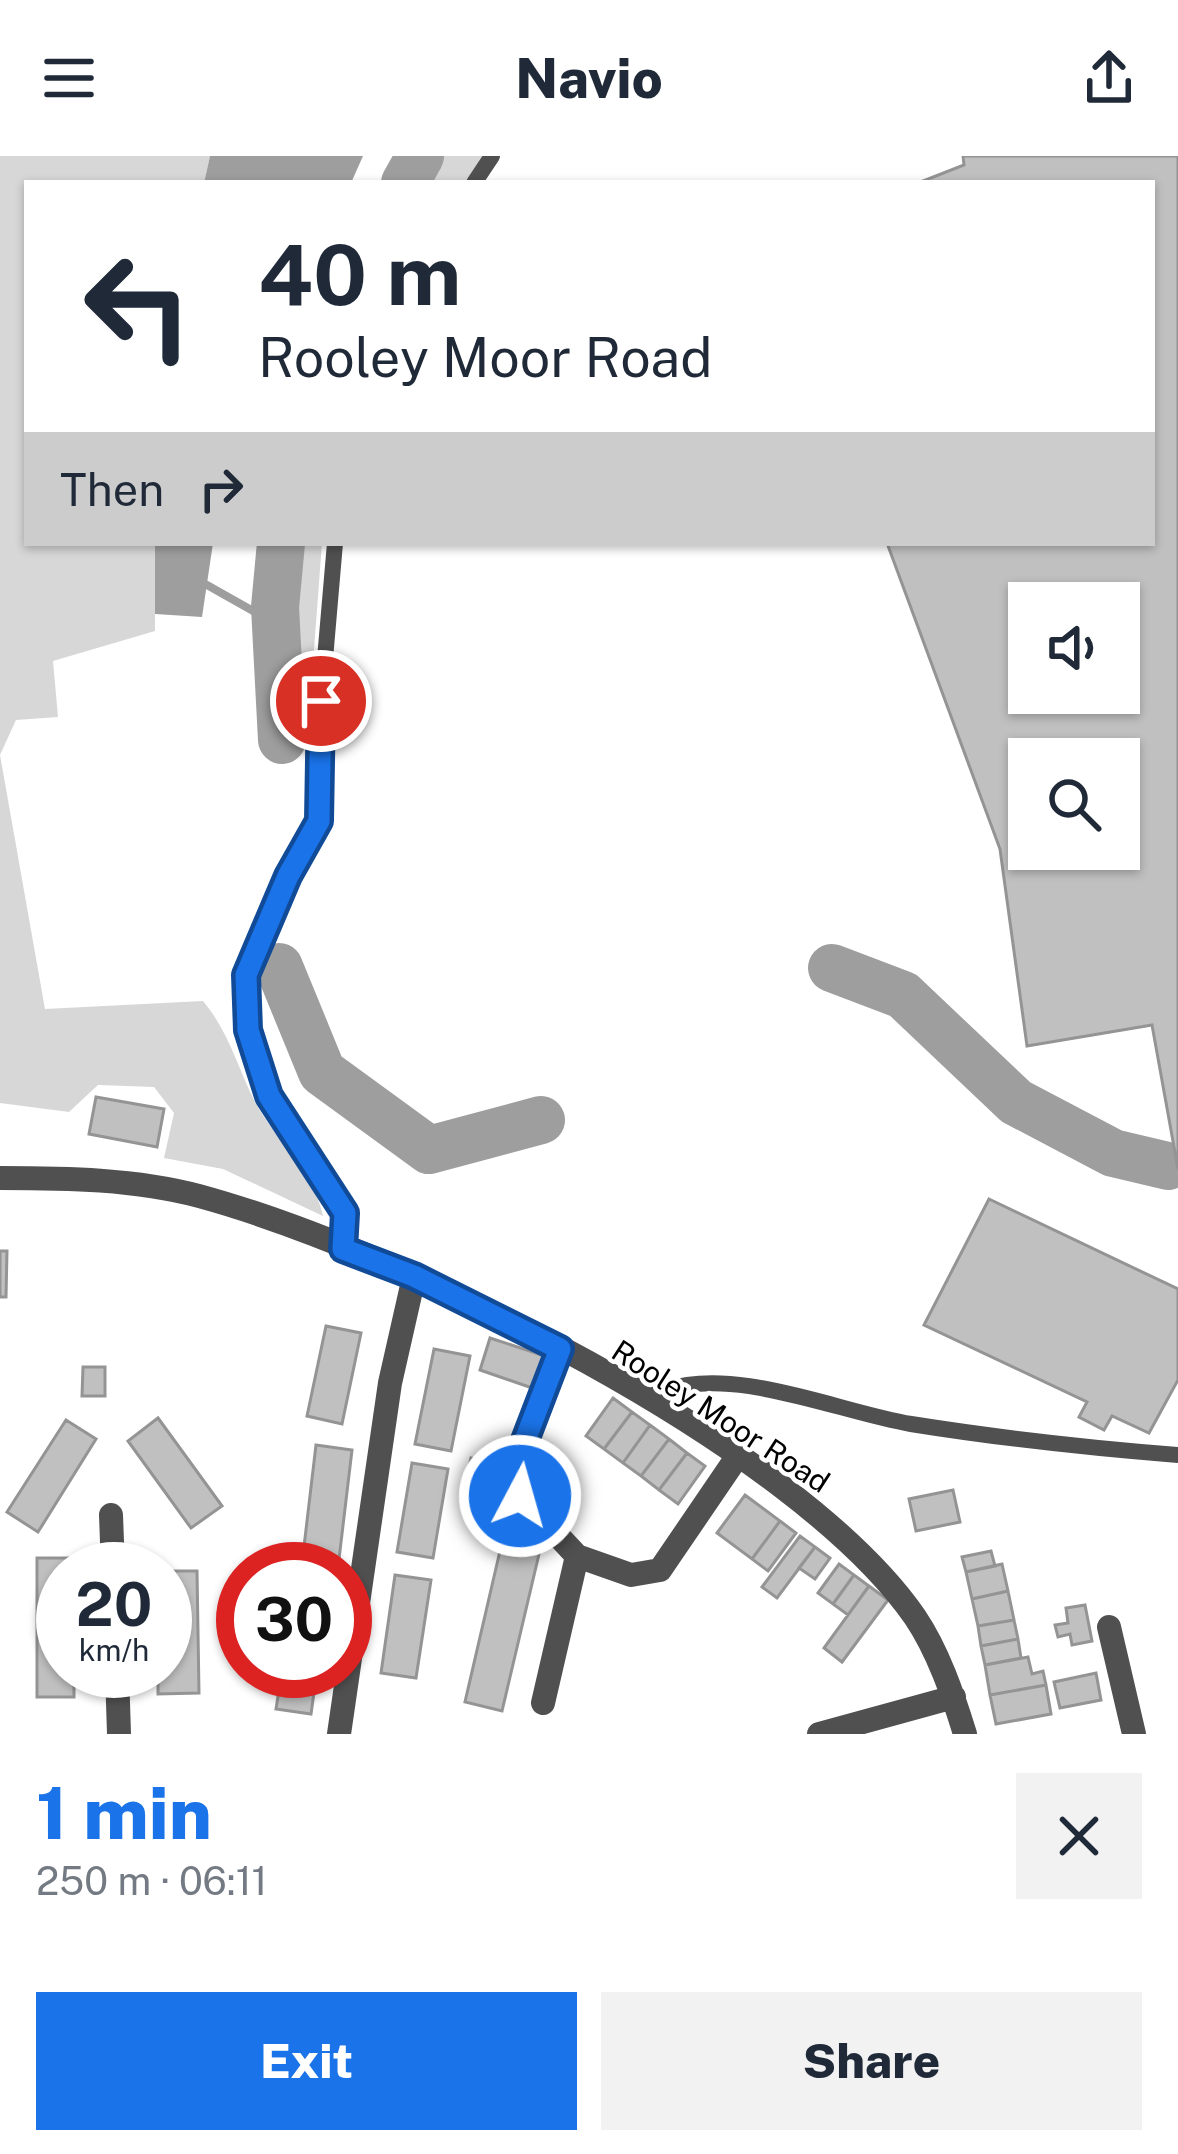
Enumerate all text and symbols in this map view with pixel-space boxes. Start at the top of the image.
icon: menu [36,45,102,111]
icon: share [1076,45,1142,111]
text: Navio [515,47,663,110]
text: 40 m [258,225,461,324]
icon: left [60,228,216,384]
text: Rooley Moor Road [258,326,712,389]
icon: right [188,456,254,522]
text: Then [60,463,164,516]
map controls [1008,582,1140,870]
button: sound [1008,582,1140,714]
pin [270,650,372,752]
icon: arrive [288,668,354,734]
button: search [1008,738,1140,870]
street label: Rooley Moor Road [605,1332,837,1500]
position arrow [457,1433,583,1559]
speed limit sign: 30 [216,1542,372,1698]
text: 20 [76,1569,152,1640]
text: km/h [79,1632,149,1668]
text: 1 min [36,1771,212,1855]
button: close [1016,1773,1142,1899]
text: 250 m · 06:11 [36,1858,267,1904]
button: Exit [36,1992,577,2130]
button: Share [601,1992,1142,2130]

